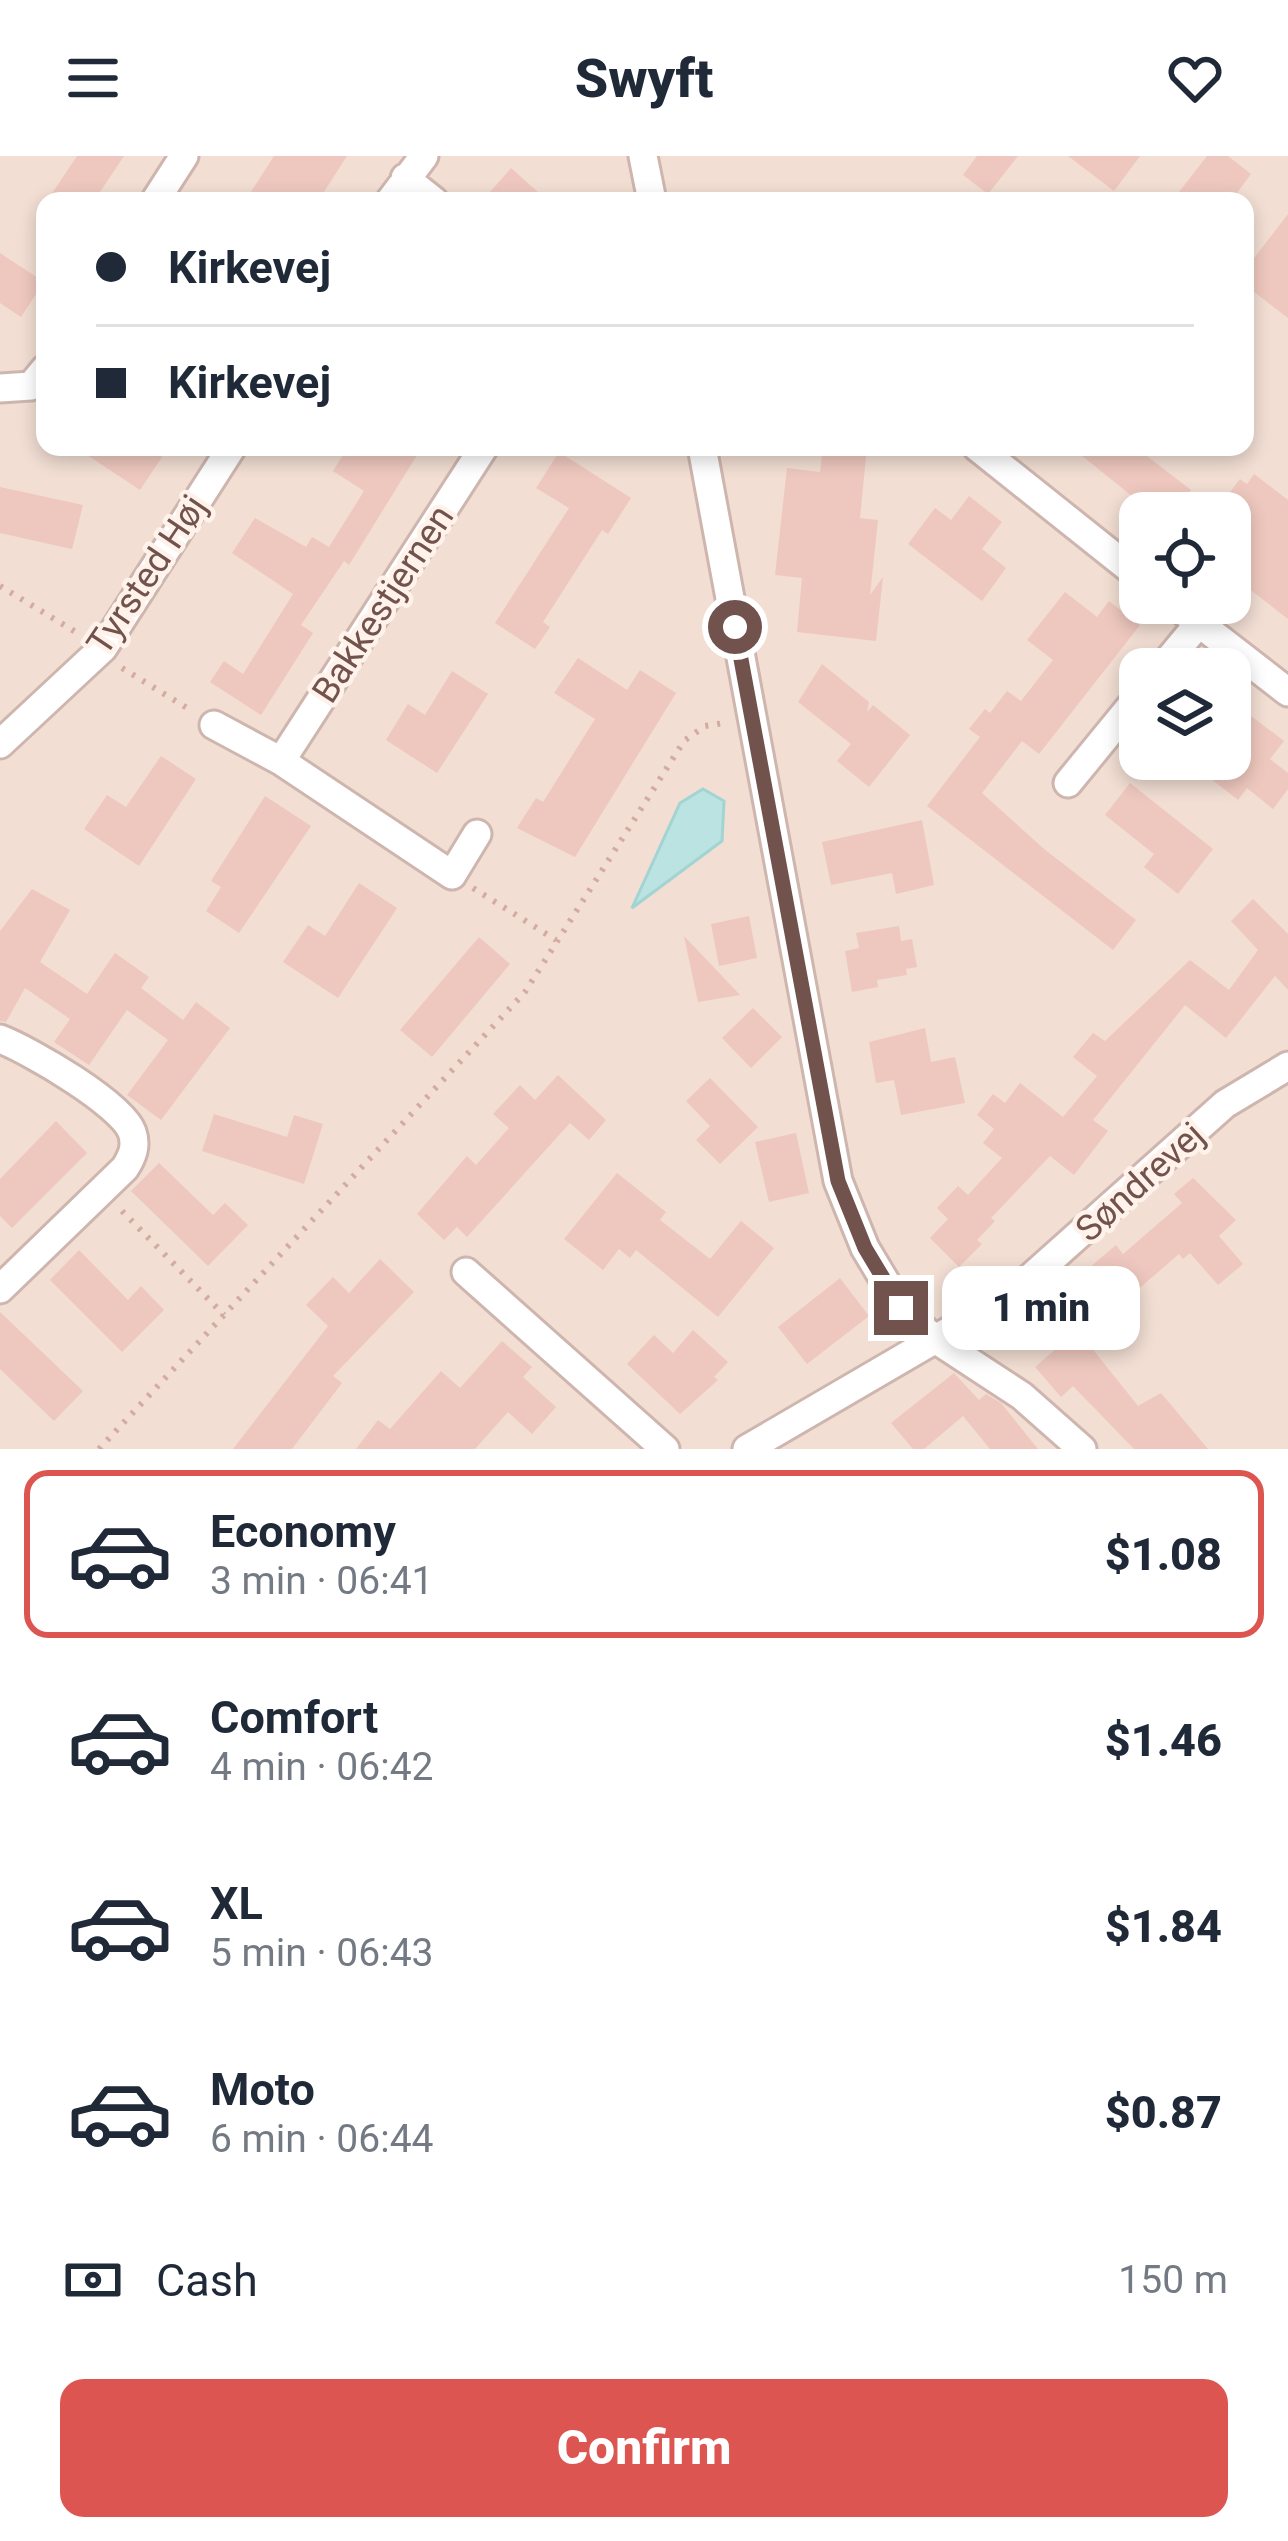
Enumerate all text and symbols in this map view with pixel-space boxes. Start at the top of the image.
icon: menu [60,45,126,111]
icon: heart [1162,45,1228,111]
text: Swyft [575,47,713,110]
text: Kirkevej [168,241,331,294]
text: Kirkevej [168,356,331,409]
street label: Tyrsted Høj [78,487,216,663]
map controls [1119,492,1251,780]
button: locate [1119,492,1251,624]
street label: Bakkestjernen [304,498,462,710]
route start [708,600,762,654]
button: layers [1119,648,1251,780]
street label: Søndrevej [1067,1114,1213,1250]
callout: 1 min [943,1266,1141,1350]
route end [874,1281,928,1335]
text: 1 min [992,1285,1090,1331]
icon: car [66,1500,174,1608]
text: Economy [210,1505,396,1558]
text: $1.08 [1105,1528,1222,1581]
text: 3 min · 06:41 [210,1558,433,1604]
icon: car [66,1686,174,1794]
text: Comfort [210,1691,378,1744]
text: $1.46 [1105,1714,1222,1767]
text: 4 min · 06:42 [210,1744,433,1790]
icon: car [66,1872,174,1980]
text: XL [210,1877,263,1930]
text: $1.84 [1105,1900,1222,1953]
text: 5 min · 06:43 [210,1930,433,1976]
icon: car [66,2058,174,2166]
text: Moto [210,2063,315,2116]
text: $0.87 [1105,2086,1222,2139]
text: 6 min · 06:44 [210,2116,433,2162]
icon: cash [60,2247,126,2313]
text: Cash [156,2254,258,2307]
text: 150 m [1118,2257,1228,2303]
button: Confirm [60,2379,1228,2517]

